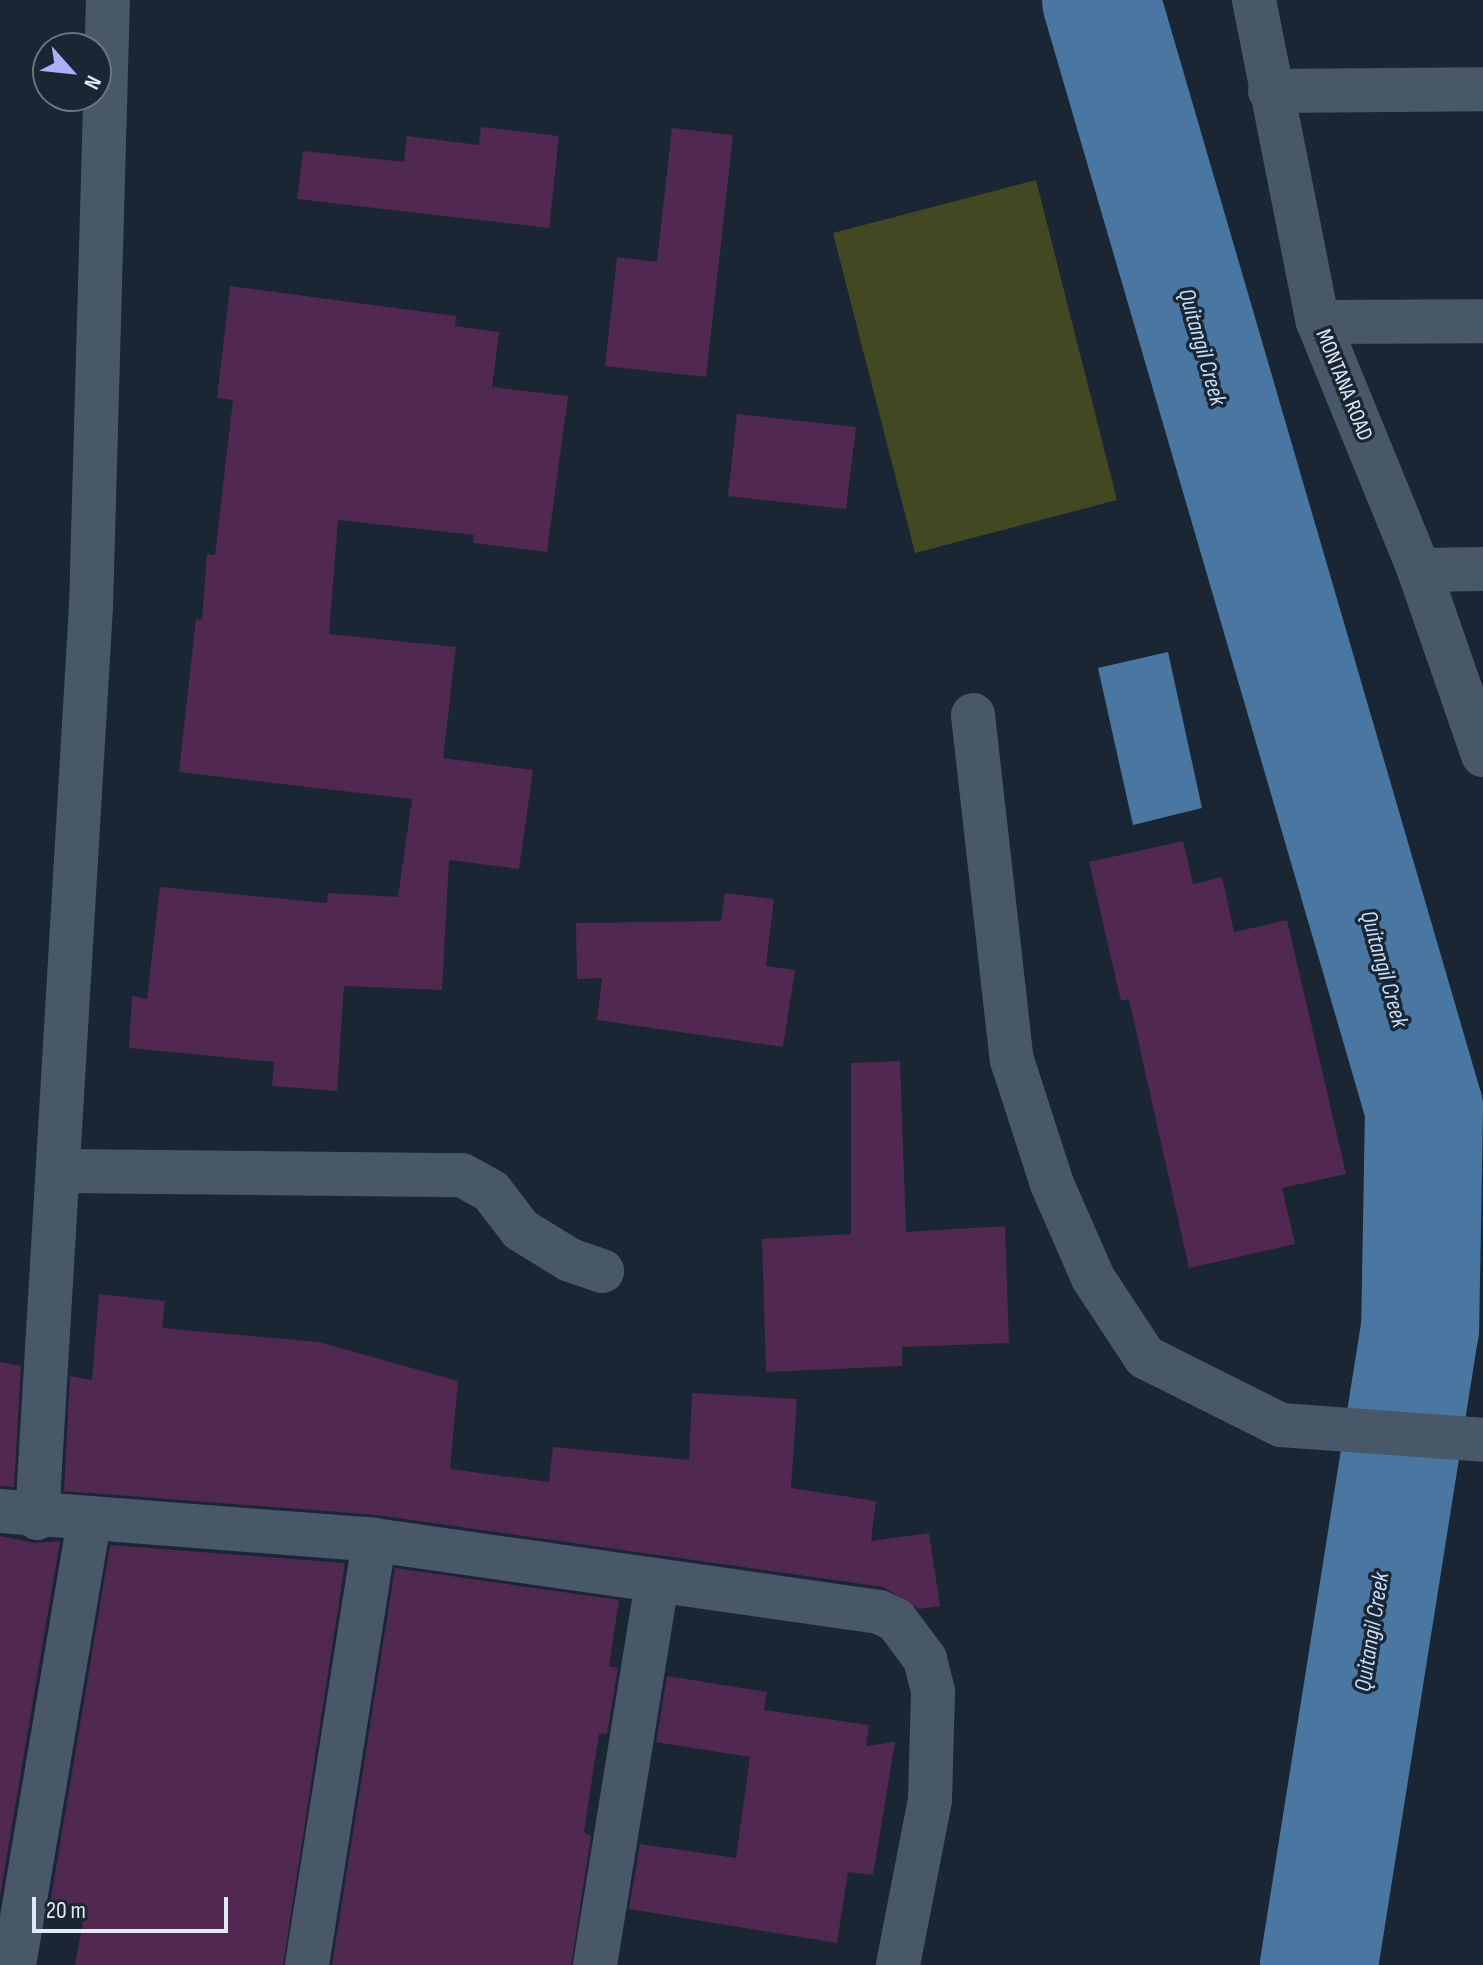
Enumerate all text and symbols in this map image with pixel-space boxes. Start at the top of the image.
north arrow [32,32,112,112]
text: N [77,71,107,94]
water label: Quitangil Creek [1172,285,1232,409]
street label: MONTANA ROAD [1310,325,1378,445]
water label: Quitangil Creek [1354,907,1414,1031]
water label: Quitangil Creek [1348,1570,1396,1694]
scale bar [36,1881,232,1931]
text: 20 m [46,1896,86,1925]

